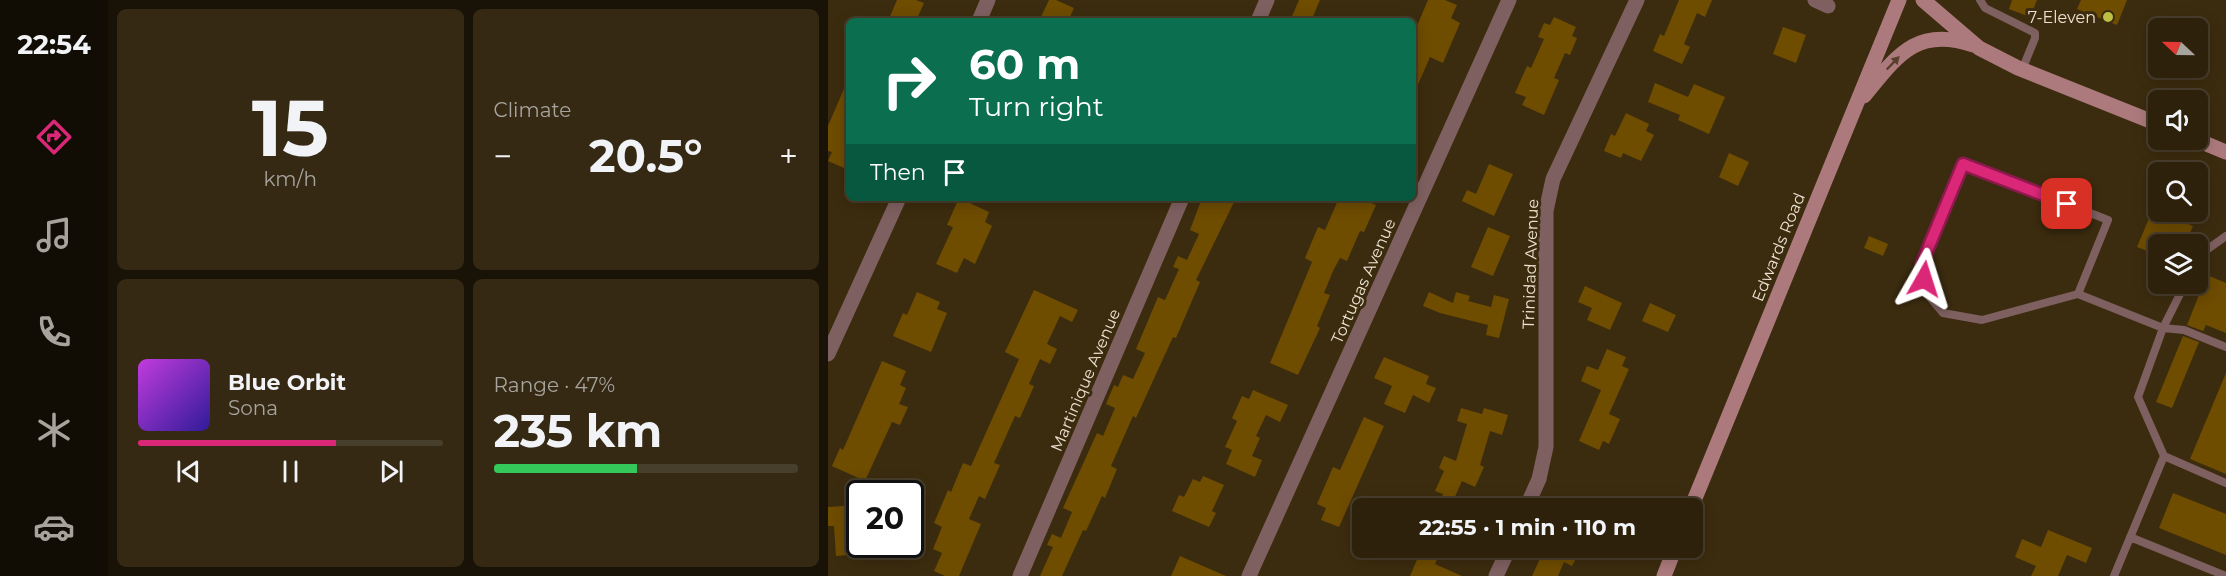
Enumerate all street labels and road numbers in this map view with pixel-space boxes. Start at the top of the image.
street label: Edwards Road [1748,190,1809,304]
street label: Trinidad Avenue [1519,199,1542,330]
street label: Tortugas Avenue [1327,216,1400,347]
street label: Martinique Avenue [1047,306,1124,454]

